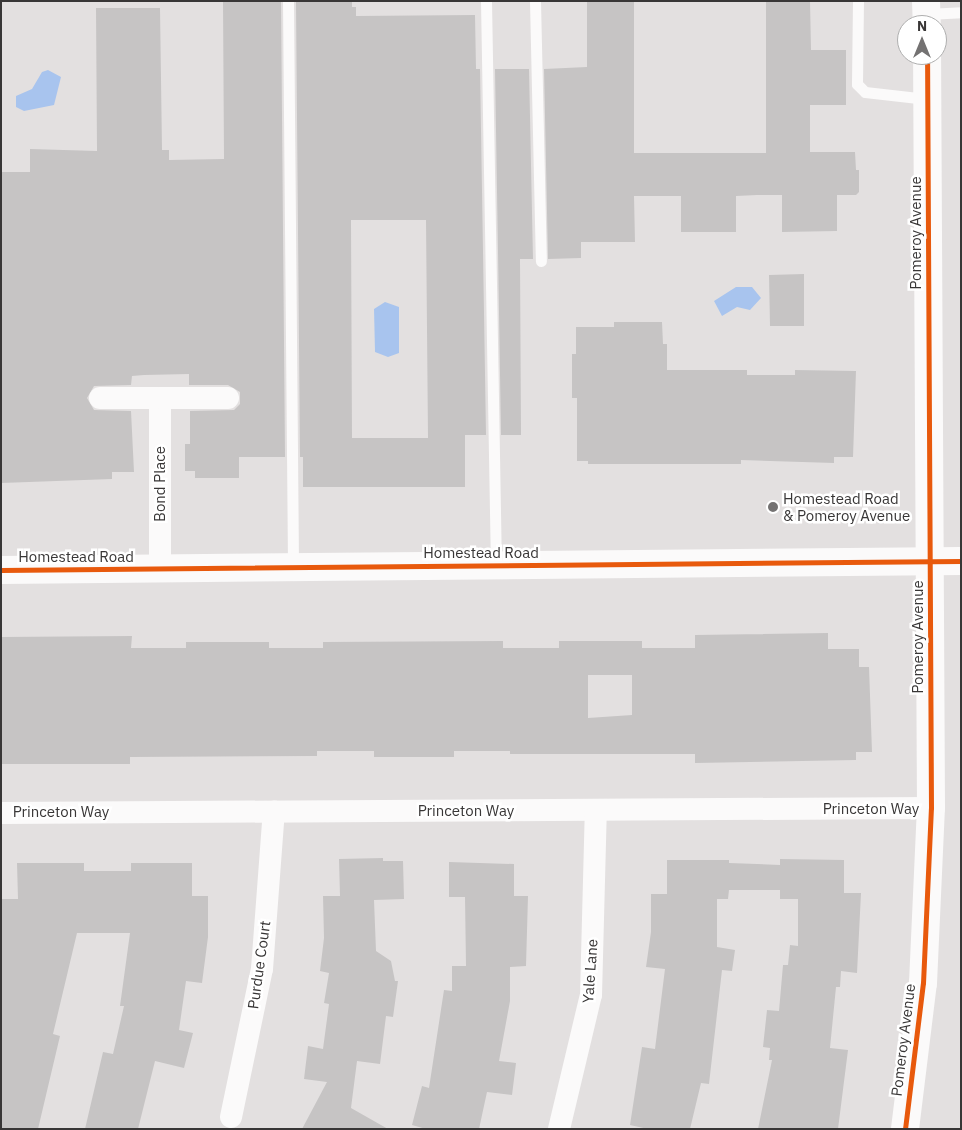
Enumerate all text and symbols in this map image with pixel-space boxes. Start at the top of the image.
north arrow [897,15,947,65]
text: N [917,17,927,35]
street label: Pomeroy Avenue [907,176,925,290]
street label: Bond Place [151,446,169,522]
place label: Homestead Road & Pomeroy Avenue [783,489,910,524]
marker: Homestead Road & Pomeroy Avenue [767,501,779,513]
street label: Homestead Road [423,544,539,562]
street label: Homestead Road [18,548,134,566]
street label: Pomeroy Avenue [909,580,927,694]
street label: Princeton Way [823,800,919,818]
street label: Princeton Way [418,802,514,820]
street label: Princeton Way [13,803,109,821]
street label: Purdue Court [244,920,274,1010]
street label: Yale Lane [579,938,601,1004]
street label: Pomeroy Avenue [887,983,919,1097]

